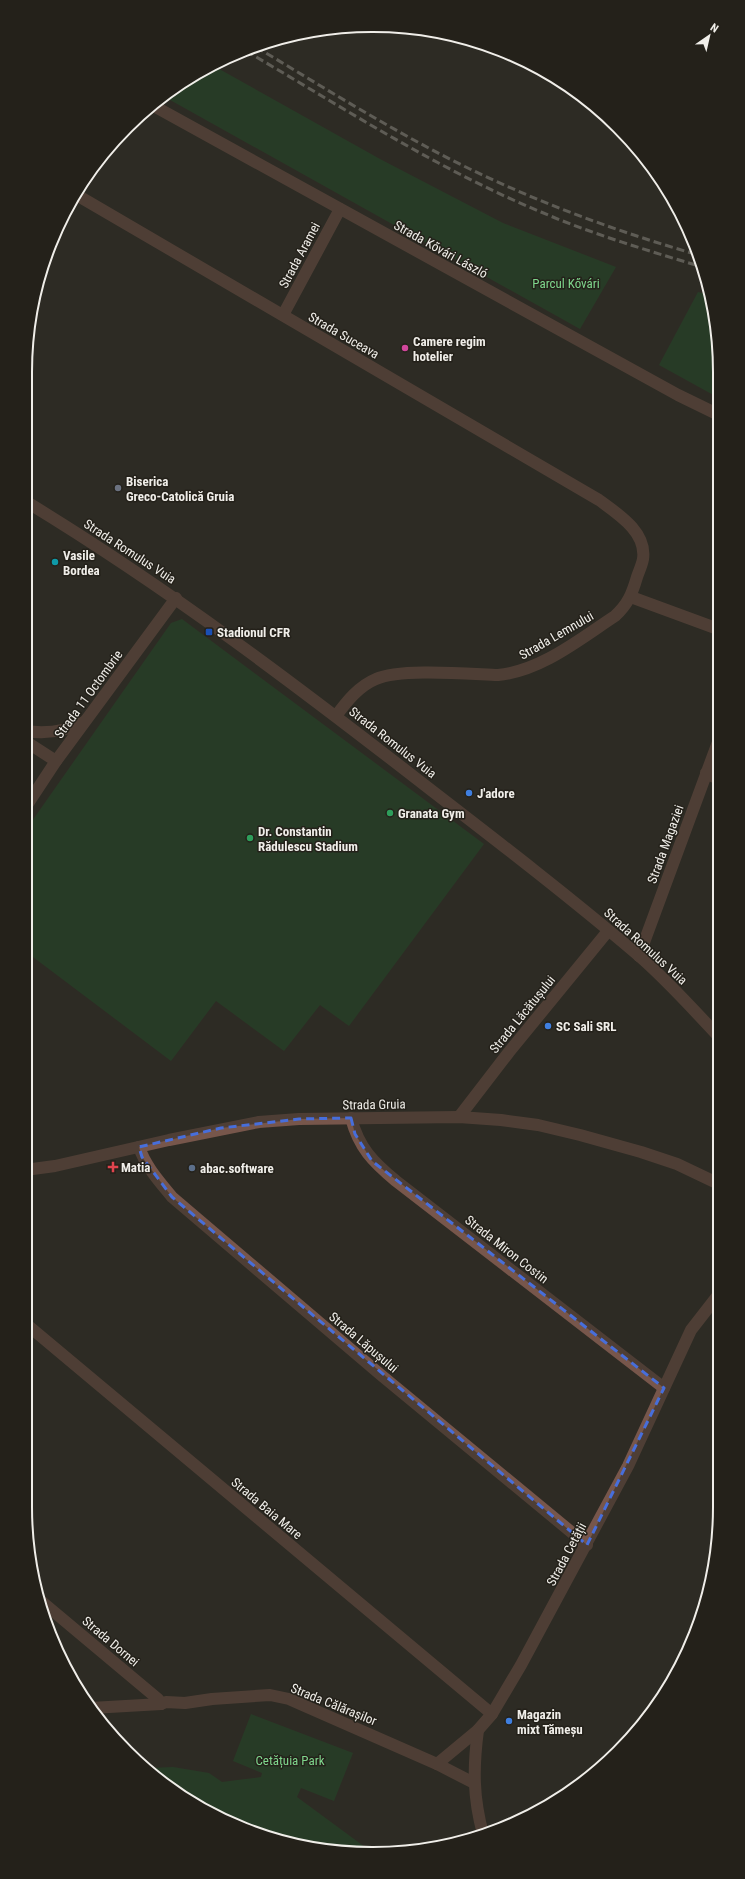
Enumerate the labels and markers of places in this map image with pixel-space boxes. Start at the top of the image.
place label: Camere regim hotelier [413,334,486,364]
marker: Camere regim hotelier [400,343,410,353]
place label: Biserica Greco-Catolică Gruia [126,474,234,504]
marker: Biserica Greco-Catolică Gruia [113,483,123,493]
place label: Vasile Bordea [63,548,100,578]
marker: Vasile Bordea [50,557,60,567]
place label: Stadionul CFR [217,625,290,640]
marker: Stadionul CFR [204,627,214,637]
place label: J'adore [477,786,515,801]
marker: J'adore [464,788,474,798]
place label: Granata Gym [398,806,465,821]
marker: Granata Gym [385,808,395,818]
place label: Dr. Constantin Rădulescu Stadium [258,824,358,854]
marker: Dr. Constantin Rădulescu Stadium [245,833,255,843]
place label: SC Sali SRL [556,1019,617,1034]
marker: SC Sali SRL [543,1021,553,1031]
place label: Matia [121,1160,150,1175]
place label: abac.software [200,1161,274,1176]
marker: Matia [108,1162,118,1172]
marker: abac.software [187,1163,197,1173]
place label: Magazin mixt Tămeșu [517,1707,583,1738]
marker: Magazin mixt Tămeșu [504,1716,514,1726]

